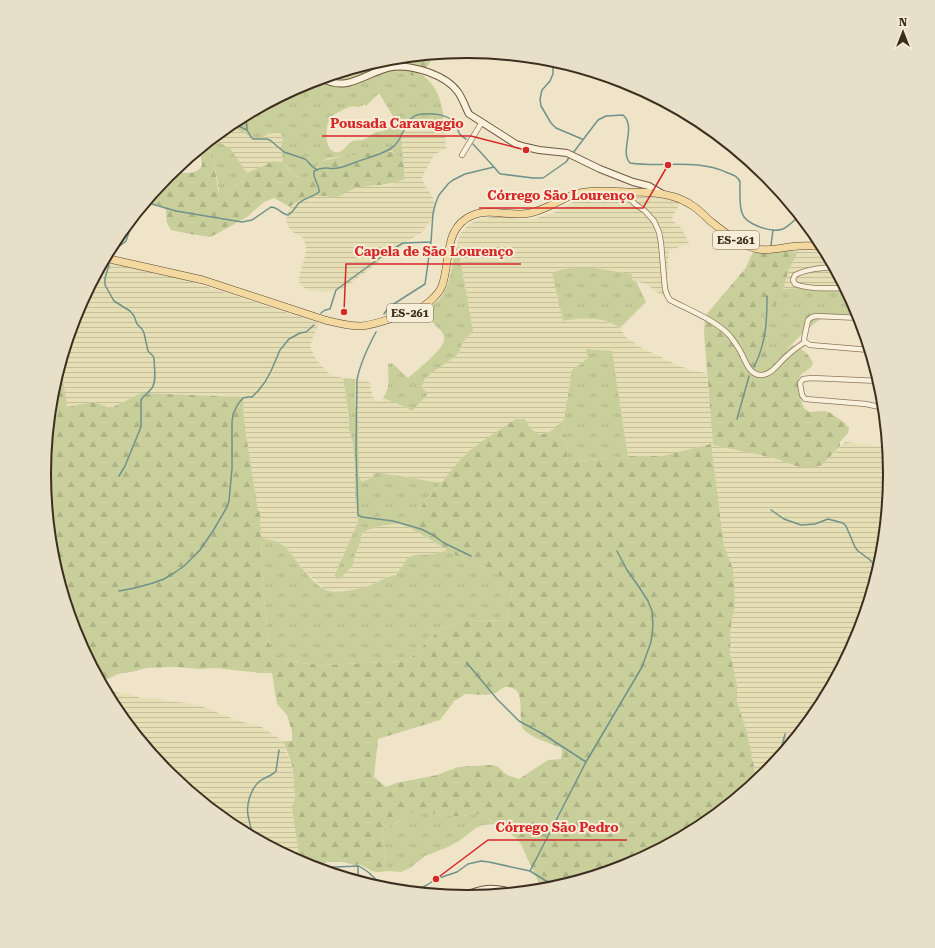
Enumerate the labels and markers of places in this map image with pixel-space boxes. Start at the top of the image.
callout: Pousada Caravaggio [322,111,471,136]
callout: Córrego São Lourenço [479,183,643,208]
callout: Capela de São Lourenço [346,239,521,264]
callout: Córrego São Pedro [488,815,627,840]

